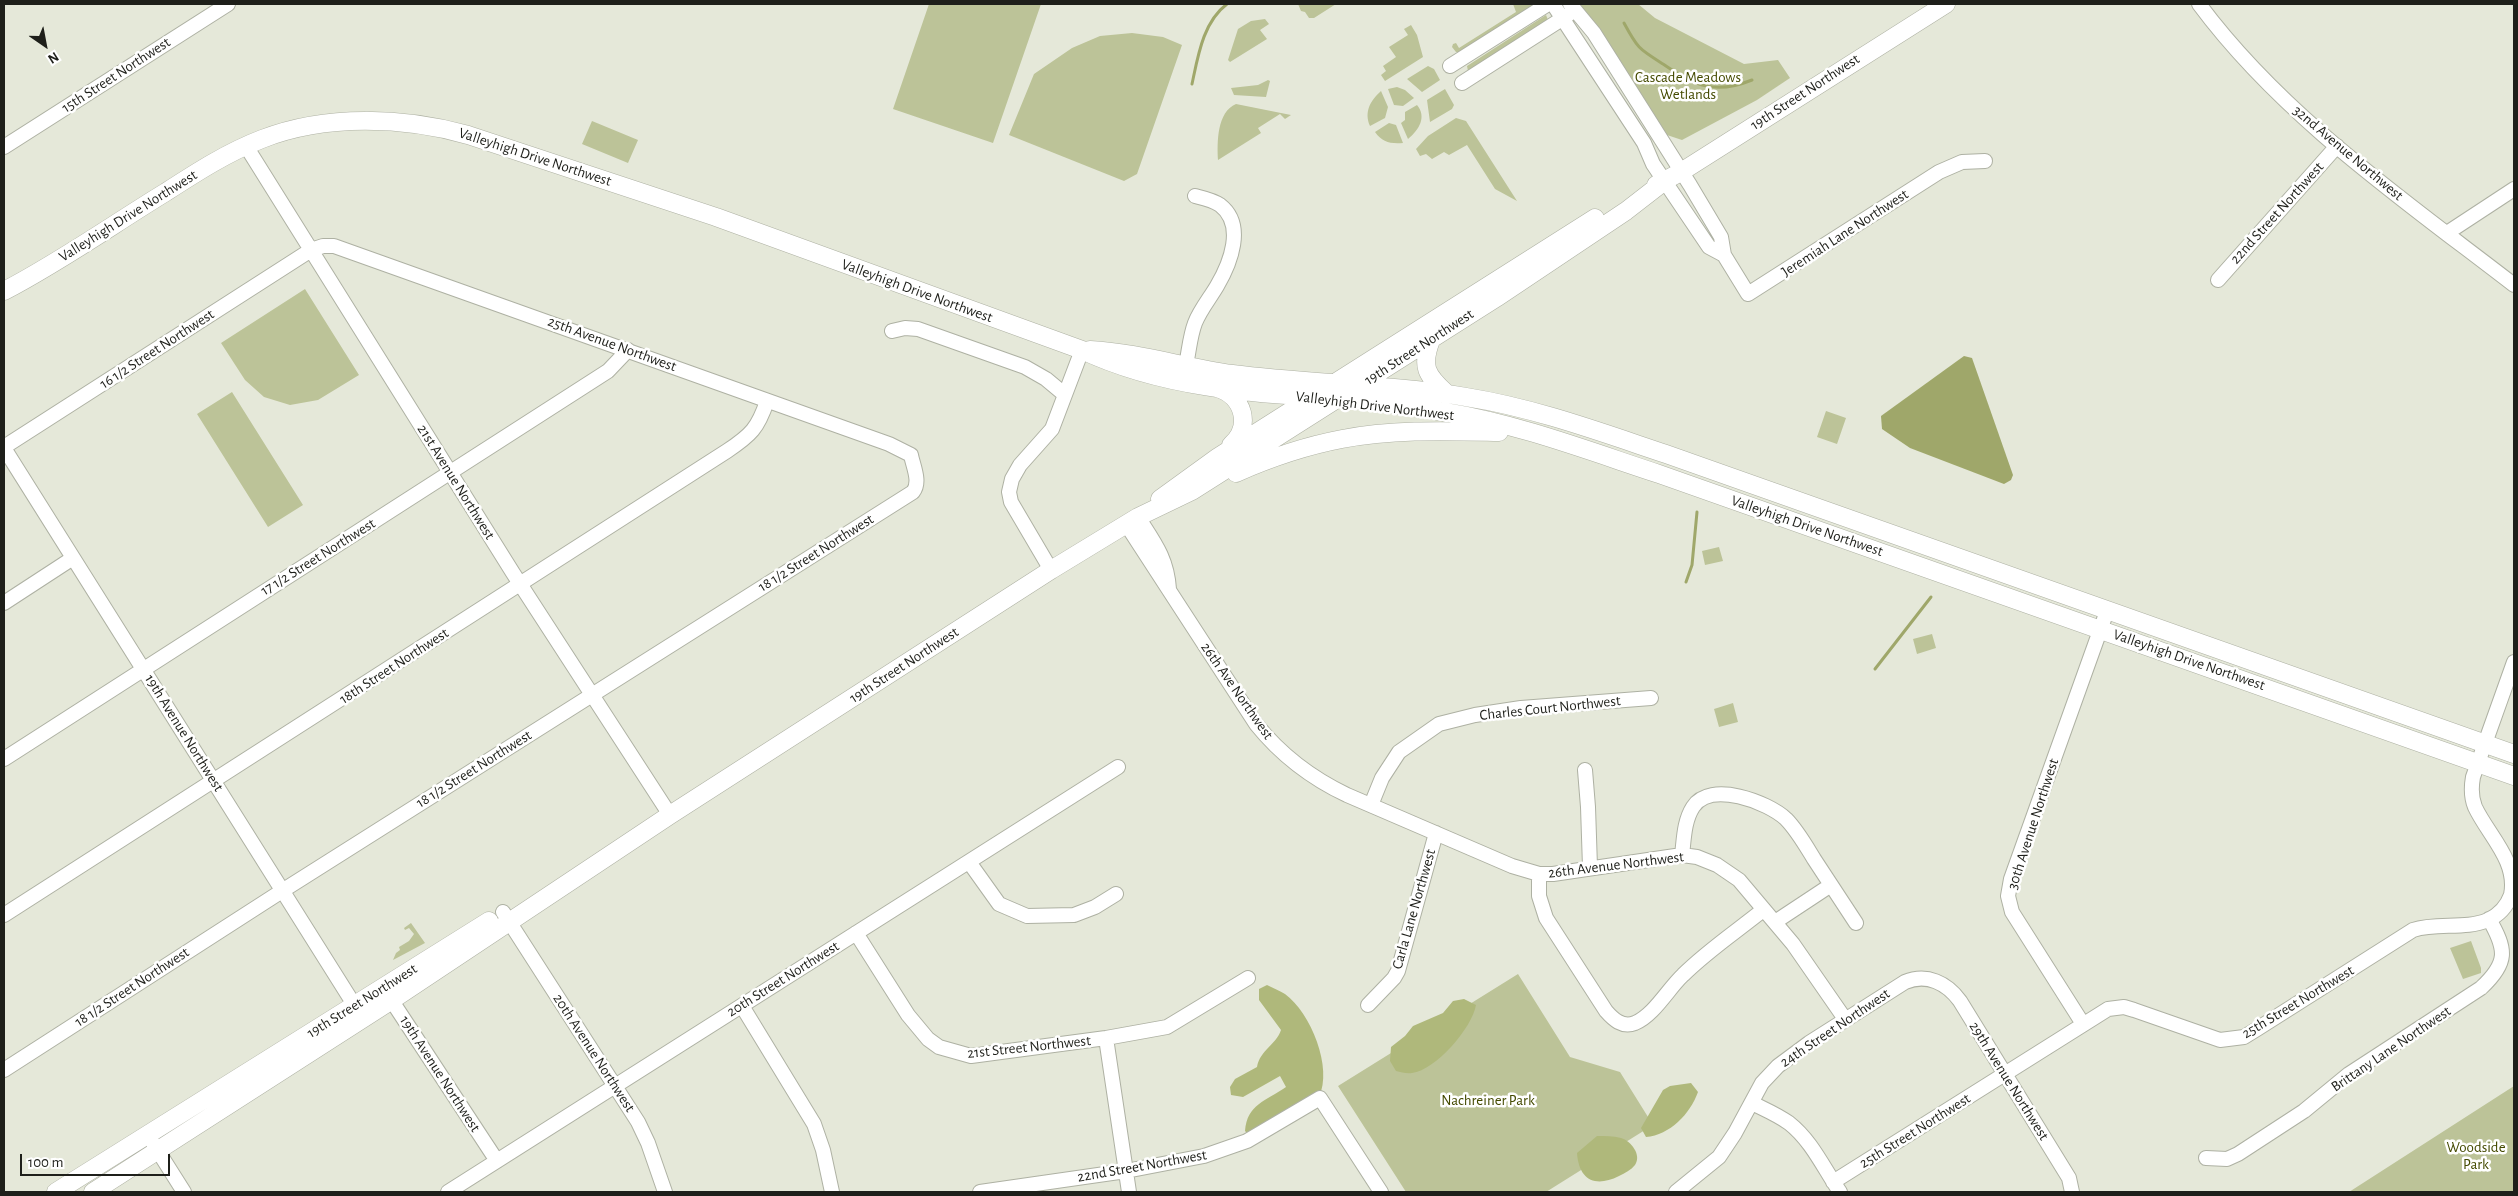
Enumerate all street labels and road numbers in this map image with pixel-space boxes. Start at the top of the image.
street label: 15th Street Northwest [58,33,174,117]
street label: 19th Street Northwest [1747,50,1863,134]
street label: 32nd Avenue Northwest [2289,102,2407,204]
street label: Valleyhigh Drive Northwest [456,124,614,190]
street label: 22nd Street Northwest [2227,158,2327,268]
street label: Valleyhigh Drive Northwest [56,166,200,266]
street label: Jeremiah Lane Northwest [1778,185,1912,281]
street label: Valleyhigh Drive Northwest [839,255,995,327]
street label: 16 1/2 Street Northwest [96,305,218,393]
street label: 19th Street Northwest [1361,305,1477,389]
street label: 25th Avenue Northwest [545,312,679,376]
street label: Valleyhigh Drive Northwest [1295,387,1455,425]
street label: 21st Avenue Northwest [413,421,499,543]
street label: Valleyhigh Drive Northwest [1729,492,1885,560]
street label: 18 1/2 Street Northwest [755,510,877,596]
street label: 17 1/2 Street Northwest [257,514,379,600]
street label: 19th Street Northwest [846,623,962,707]
street label: 18th Street Northwest [336,624,452,708]
street label: Valleyhigh Drive Northwest [2111,626,2267,694]
street label: 26th Ave Northwest [1197,639,1277,743]
street label: 19th Avenue Northwest [141,671,227,795]
street label: Charles Court Northwest [1479,692,1621,724]
street label: 18 1/2 Street Northwest [413,726,535,812]
street label: 30th Avenue Northwest [2003,756,2063,892]
street label: Carla Lane Northwest [1388,847,1440,971]
street label: 26th Avenue Northwest [1547,848,1685,882]
street label: 20th Street Northwest [724,937,842,1021]
street label: 18 1/2 Street Northwest [71,943,193,1031]
street label: 19th Street Northwest [304,960,420,1042]
street label: 25th Street Northwest [2239,961,2357,1043]
street label: 24th Street Northwest [1777,985,1893,1071]
street label: 20th Avenue Northwest [549,990,639,1116]
street label: Brittany Lane Northwest [2328,1002,2454,1096]
street label: 19th Avenue Northwest [396,1013,484,1135]
street label: 29th Avenue Northwest [1965,1018,2053,1144]
street label: 21st Street Northwest [966,1032,1092,1062]
street label: 25th Street Northwest [1856,1090,1974,1172]
street label: 22nd Street Northwest [1076,1146,1208,1186]

